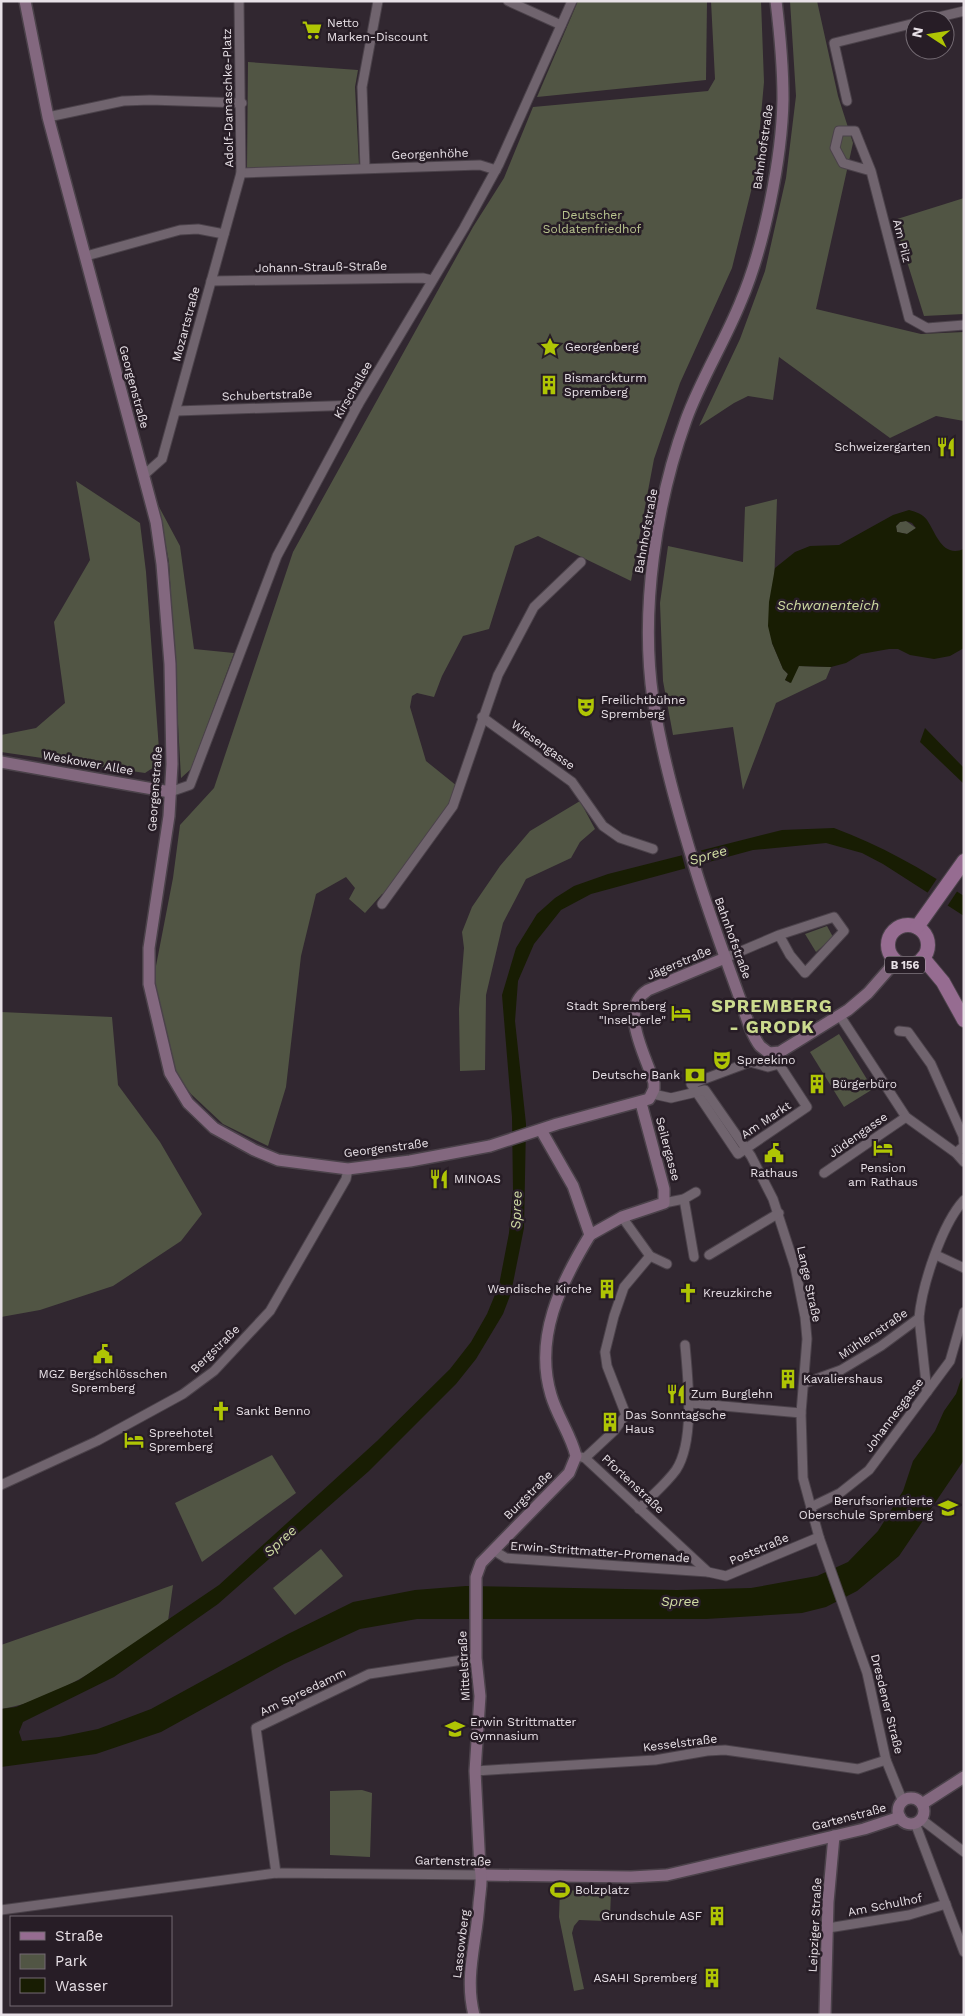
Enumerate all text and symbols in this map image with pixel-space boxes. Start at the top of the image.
north arrow [905,10,955,60]
place label: Netto Marken-Discount [327,16,428,44]
supermarket icon: Netto Marken-Discount [301,19,323,41]
text: N [908,26,926,39]
street label: Adolf-Damaschke-Platz [220,28,236,168]
street label: Bahnhofstraße [750,103,776,191]
street label: Georgenhöhe [391,146,469,162]
park label: Deutscher Soldatenfriedhof [543,208,641,236]
street label: Am Pilz [890,218,914,264]
street label: Johann-Strauß-Straße [255,259,387,275]
street label: Mozartstraße [169,285,203,363]
place icon: Georgenberg [539,336,561,358]
place label: Georgenberg [565,340,639,354]
street label: Georgenstraße [116,344,152,430]
street label: Kirschallee [331,359,375,421]
place label: Bismarckturm Spremberg [564,371,647,399]
building icon: Bismarckturm Spremberg [538,374,560,396]
street label: Schubertstraße [222,386,313,404]
restaurant icon: Schweizergarten [935,436,957,458]
place label: Schweizergarten [834,440,931,454]
street label: Bahnhofstraße [632,487,660,575]
water label: Schwanenteich [777,597,879,613]
place label: Freilichtbühne Spremberg [601,693,685,721]
theatre icon: Freilichtbühne Spremberg [575,696,597,718]
street label: Wiesengasse [509,717,578,773]
street label: Georgenstraße [145,746,165,832]
street label: Weskower Allee [41,748,135,778]
water label: Spree [687,842,729,868]
street label: Bahnhofstraße [712,895,754,981]
street label: Jägerstraße [645,943,713,983]
road number: B 156 [885,956,925,974]
district label: SPREMBERG - GRODK [711,995,833,1037]
place label: Stadt Spremberg "Inselperle" [566,999,667,1027]
hotel icon: Stadt Spremberg "Inselperle" [670,1002,692,1024]
theatre icon: Spreekino [711,1049,733,1071]
place label: Spreekino [737,1053,795,1067]
bank icon: Deutsche Bank [684,1064,706,1086]
place label: Deutsche Bank [592,1068,680,1082]
building icon: Bürgerbüro [806,1073,828,1095]
place label: Bürgerbüro [832,1077,897,1091]
street label: Am Markt [738,1098,794,1142]
street label: Jüdengasse [826,1110,890,1160]
street label: Seilergasse [653,1115,683,1183]
street label: Georgenstraße [343,1136,429,1160]
hotel icon: Pension am Rathaus [872,1137,894,1159]
public building icon: Rathaus [763,1142,785,1164]
place label: Pension am Rathaus [848,1161,918,1189]
place label: Rathaus [750,1166,798,1180]
restaurant icon: MINOAS [428,1168,450,1190]
place label: MINOAS [454,1172,501,1186]
water label: Spree [507,1190,525,1230]
street label: Lange Straße [794,1245,824,1323]
building icon: Wendische Kirche [596,1278,618,1300]
place label: Wendische Kirche [487,1282,592,1296]
church icon: Kreuzkirche [677,1282,699,1304]
place label: Kreuzkirche [703,1286,772,1300]
street label: Mühlenstraße [836,1306,910,1362]
street label: Bergstraße [187,1322,243,1376]
public building icon: MGZ Bergschlösschen Spremberg [92,1343,114,1365]
place label: MGZ Bergschlösschen Spremberg [39,1367,167,1395]
building icon: Kavaliershaus [777,1368,799,1390]
place label: Kavaliershaus [803,1372,883,1386]
street label: Johannesgasse [862,1375,926,1455]
restaurant icon: Zum Burglehn [665,1383,687,1405]
place label: Zum Burglehn [691,1387,773,1401]
church icon: Sankt Benno [210,1400,232,1422]
place label: Sankt Benno [236,1404,311,1418]
place label: Das Sonntagsche Haus [625,1408,726,1436]
building icon: Das Sonntagsche Haus [599,1411,621,1433]
place label: Spreehotel Spremberg [149,1426,213,1454]
hotel icon: Spreehotel Spremberg [123,1429,145,1451]
street label: Pfortenstraße [599,1452,667,1517]
street label: Burgstraße [501,1468,555,1522]
place label: Berufsorientierte Oberschule Spremberg [799,1494,934,1522]
school or university icon: Berufsorientierte Oberschule Spremberg [937,1497,959,1519]
water label: Spree [260,1522,300,1560]
street label: Poststraße [727,1530,791,1568]
street label: Erwin-Strittmatter-Promenade [510,1539,690,1565]
water label: Spree [661,1593,699,1609]
street label: Mittelstraße [455,1630,473,1702]
street label: Dresdener Straße [868,1653,906,1756]
street label: Am Spreedamm [258,1665,348,1719]
place label: Erwin Strittmatter Gymnasium [470,1715,577,1743]
school or university icon: Erwin Strittmatter Gymnasium [444,1718,466,1740]
street label: Kesselstraße [642,1731,718,1755]
street label: Gartenstraße [810,1800,888,1834]
street label: Gartenstraße [415,1853,491,1869]
street label: Leipziger Straße [806,1877,824,1973]
sports icon: Bolzplatz [549,1879,571,1901]
place label: Bolzplatz [575,1883,629,1897]
street label: Am Schulhof [847,1891,924,1919]
building icon: Grundschule ASF [706,1905,728,1927]
street label: Lassowberg [450,1908,472,1979]
place label: Grundschule ASF [601,1909,702,1923]
legend [10,1916,172,2006]
text: Straße [55,1927,103,1945]
text: Park [55,1952,88,1970]
building icon: ASAHI Spremberg [701,1967,723,1989]
place label: ASAHI Spremberg [594,1971,698,1985]
text: Wasser [55,1977,108,1995]

